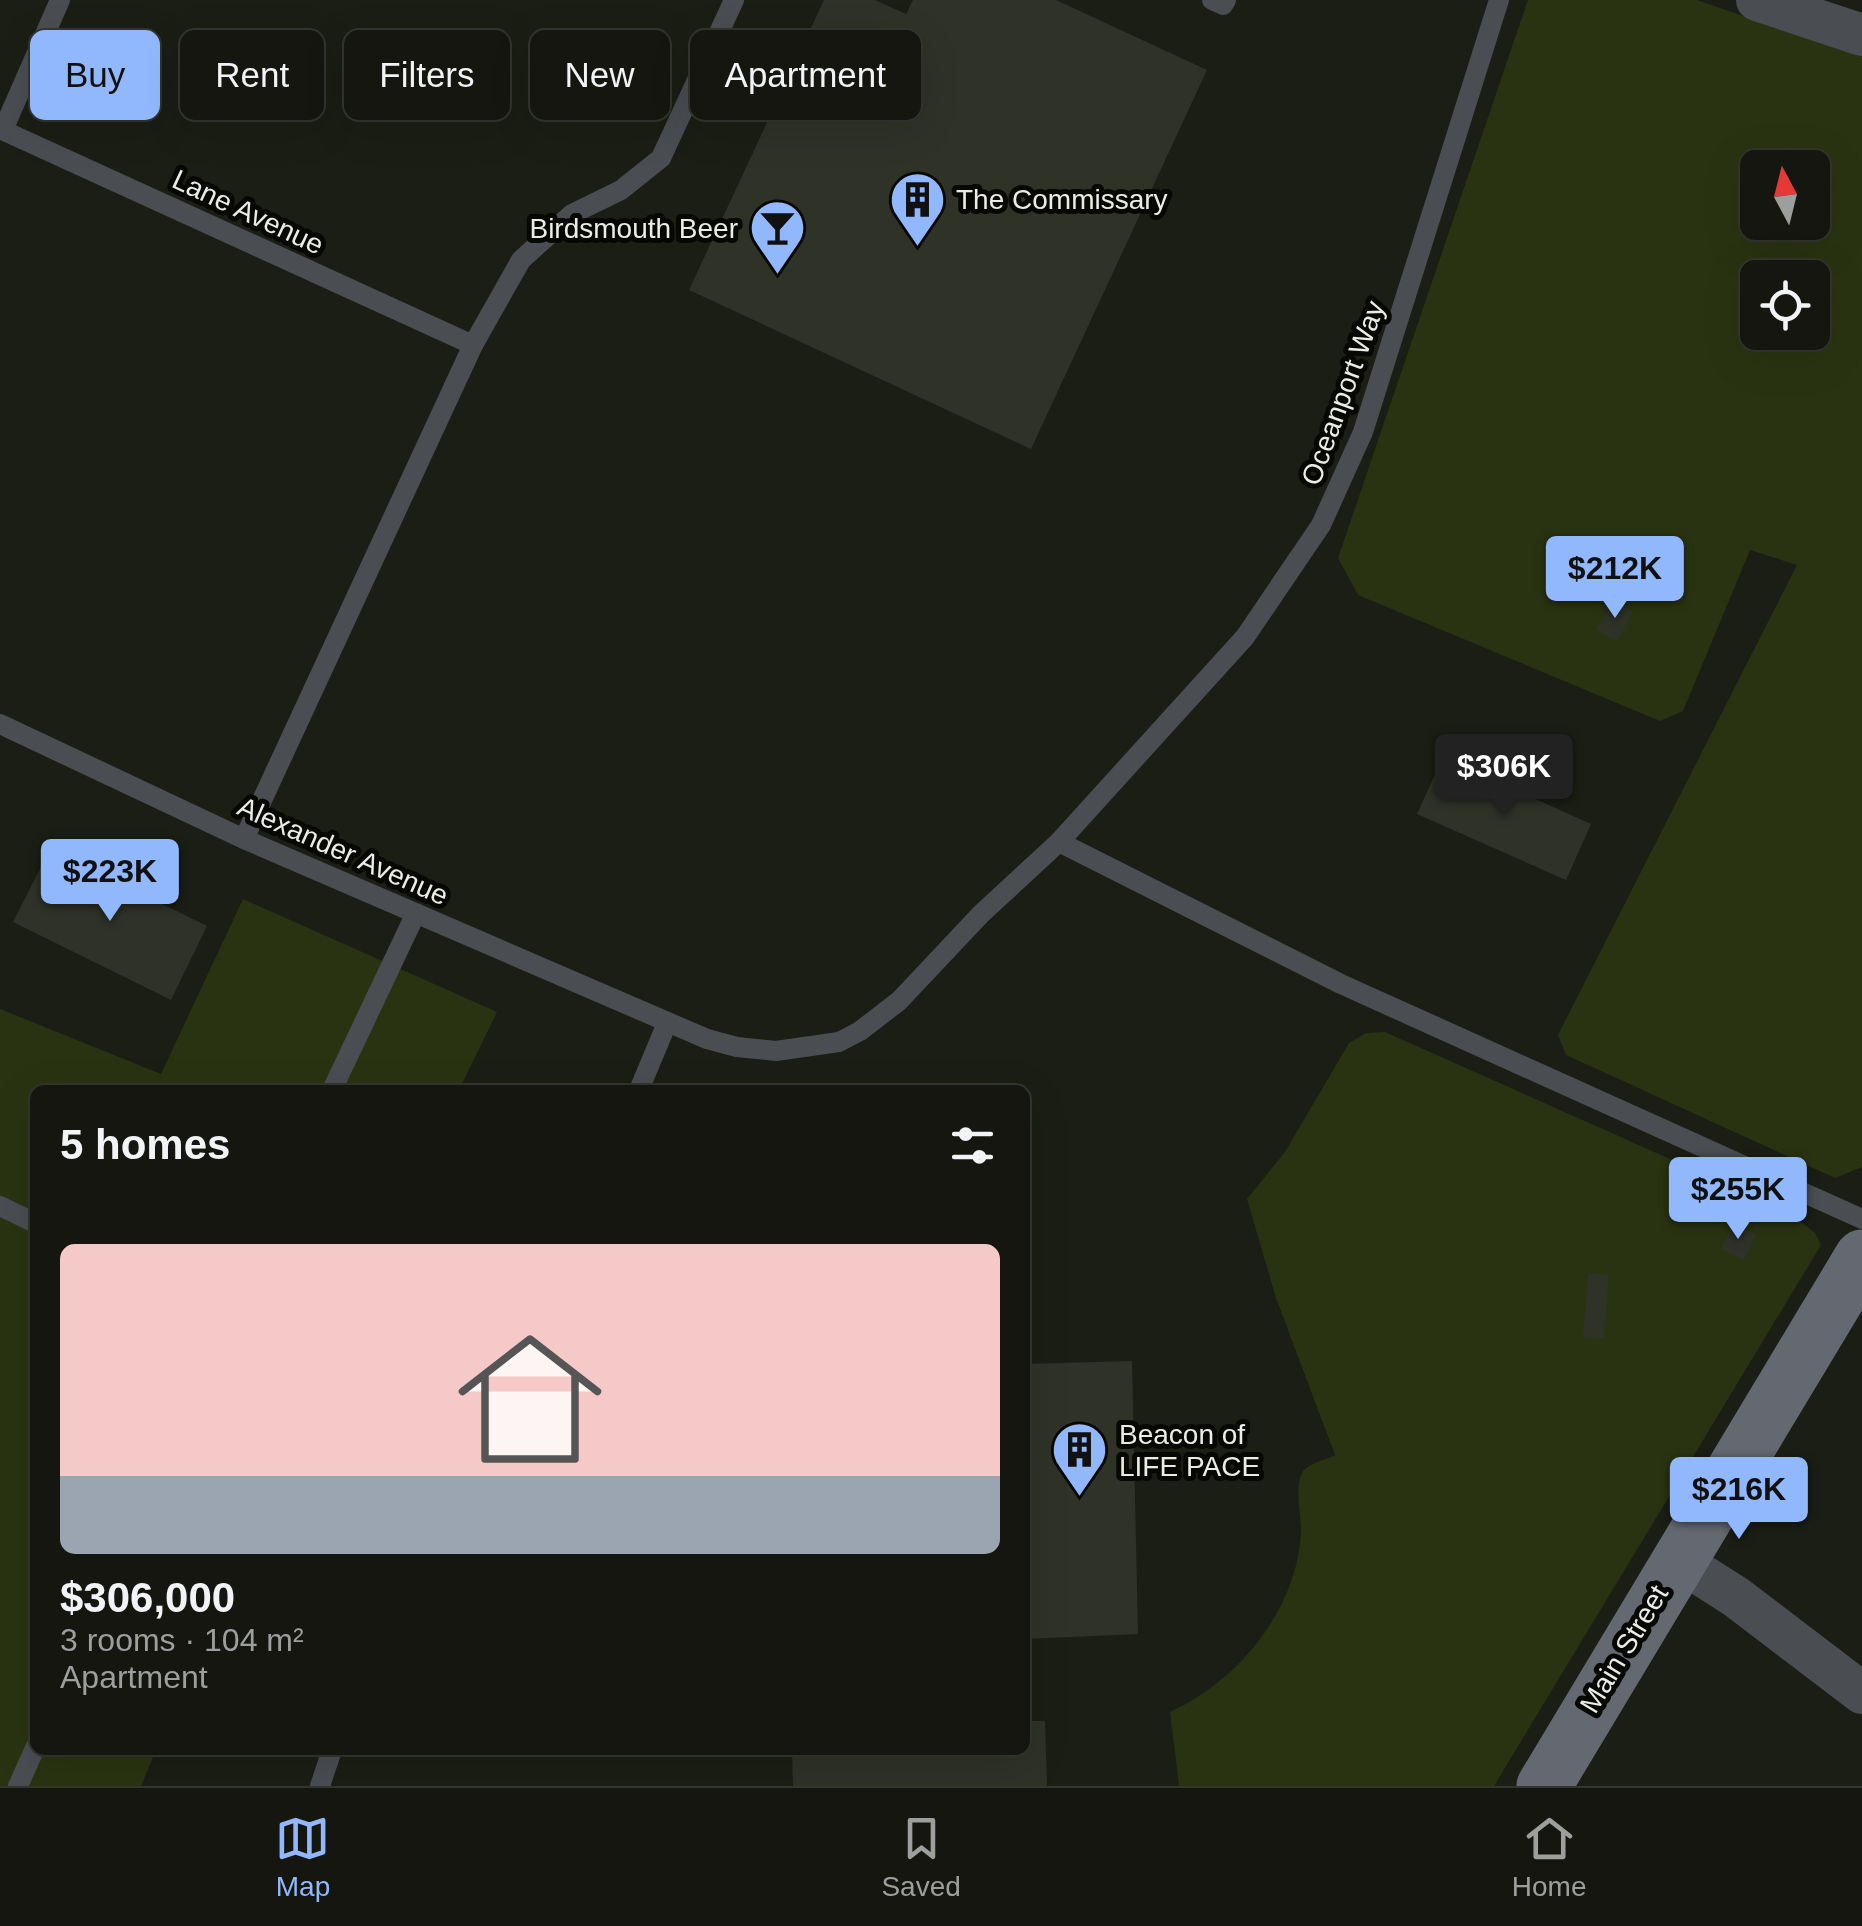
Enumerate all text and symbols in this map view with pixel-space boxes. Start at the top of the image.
chip: Buy [30,30,160,120]
chip: Rent [180,30,324,120]
chip: Filters [344,30,510,120]
chip: New [530,30,670,120]
chip: Apartment [690,30,921,120]
north arrow [1740,150,1830,240]
map controls [1740,150,1830,350]
street label: Lane Avenue [168,164,328,260]
building icon: The Commissary [887,169,947,248]
place label: The Commissary [956,184,1168,215]
bar icon: Birdsmouth Beer [747,198,807,277]
place label: Birdsmouth Beer [529,213,738,244]
button: locate [1740,260,1830,350]
street label: Oceanport Way [1295,297,1391,489]
pin: $212K [1545,536,1685,621]
text: $212K [1568,550,1662,586]
pin: $306K [1434,734,1574,819]
text: $306K [1457,748,1551,784]
street label: Alexander Avenue [233,791,453,911]
pin: $223K [40,839,180,924]
text: $223K [63,853,157,889]
icon: filters [945,1118,1000,1173]
text: 5 homes [60,1121,230,1168]
pin: $255K [1668,1157,1808,1242]
text: $255K [1691,1171,1785,1207]
icon: home [440,1309,620,1489]
place label: Beacon of LIFE PACE [1119,1419,1260,1482]
building icon: Beacon of LIFE PACE [1050,1420,1110,1499]
pin: $216K [1669,1457,1809,1542]
text: $216K [1692,1471,1786,1507]
text: $306,000 [60,1574,235,1621]
street label: Main Street [1574,1579,1674,1718]
text: 3 rooms · 104 m² [60,1622,304,1658]
text: Apartment [60,1659,208,1695]
tab: Map [275,1811,330,1903]
tab: Saved [881,1811,961,1903]
tab: Home [1512,1811,1586,1903]

